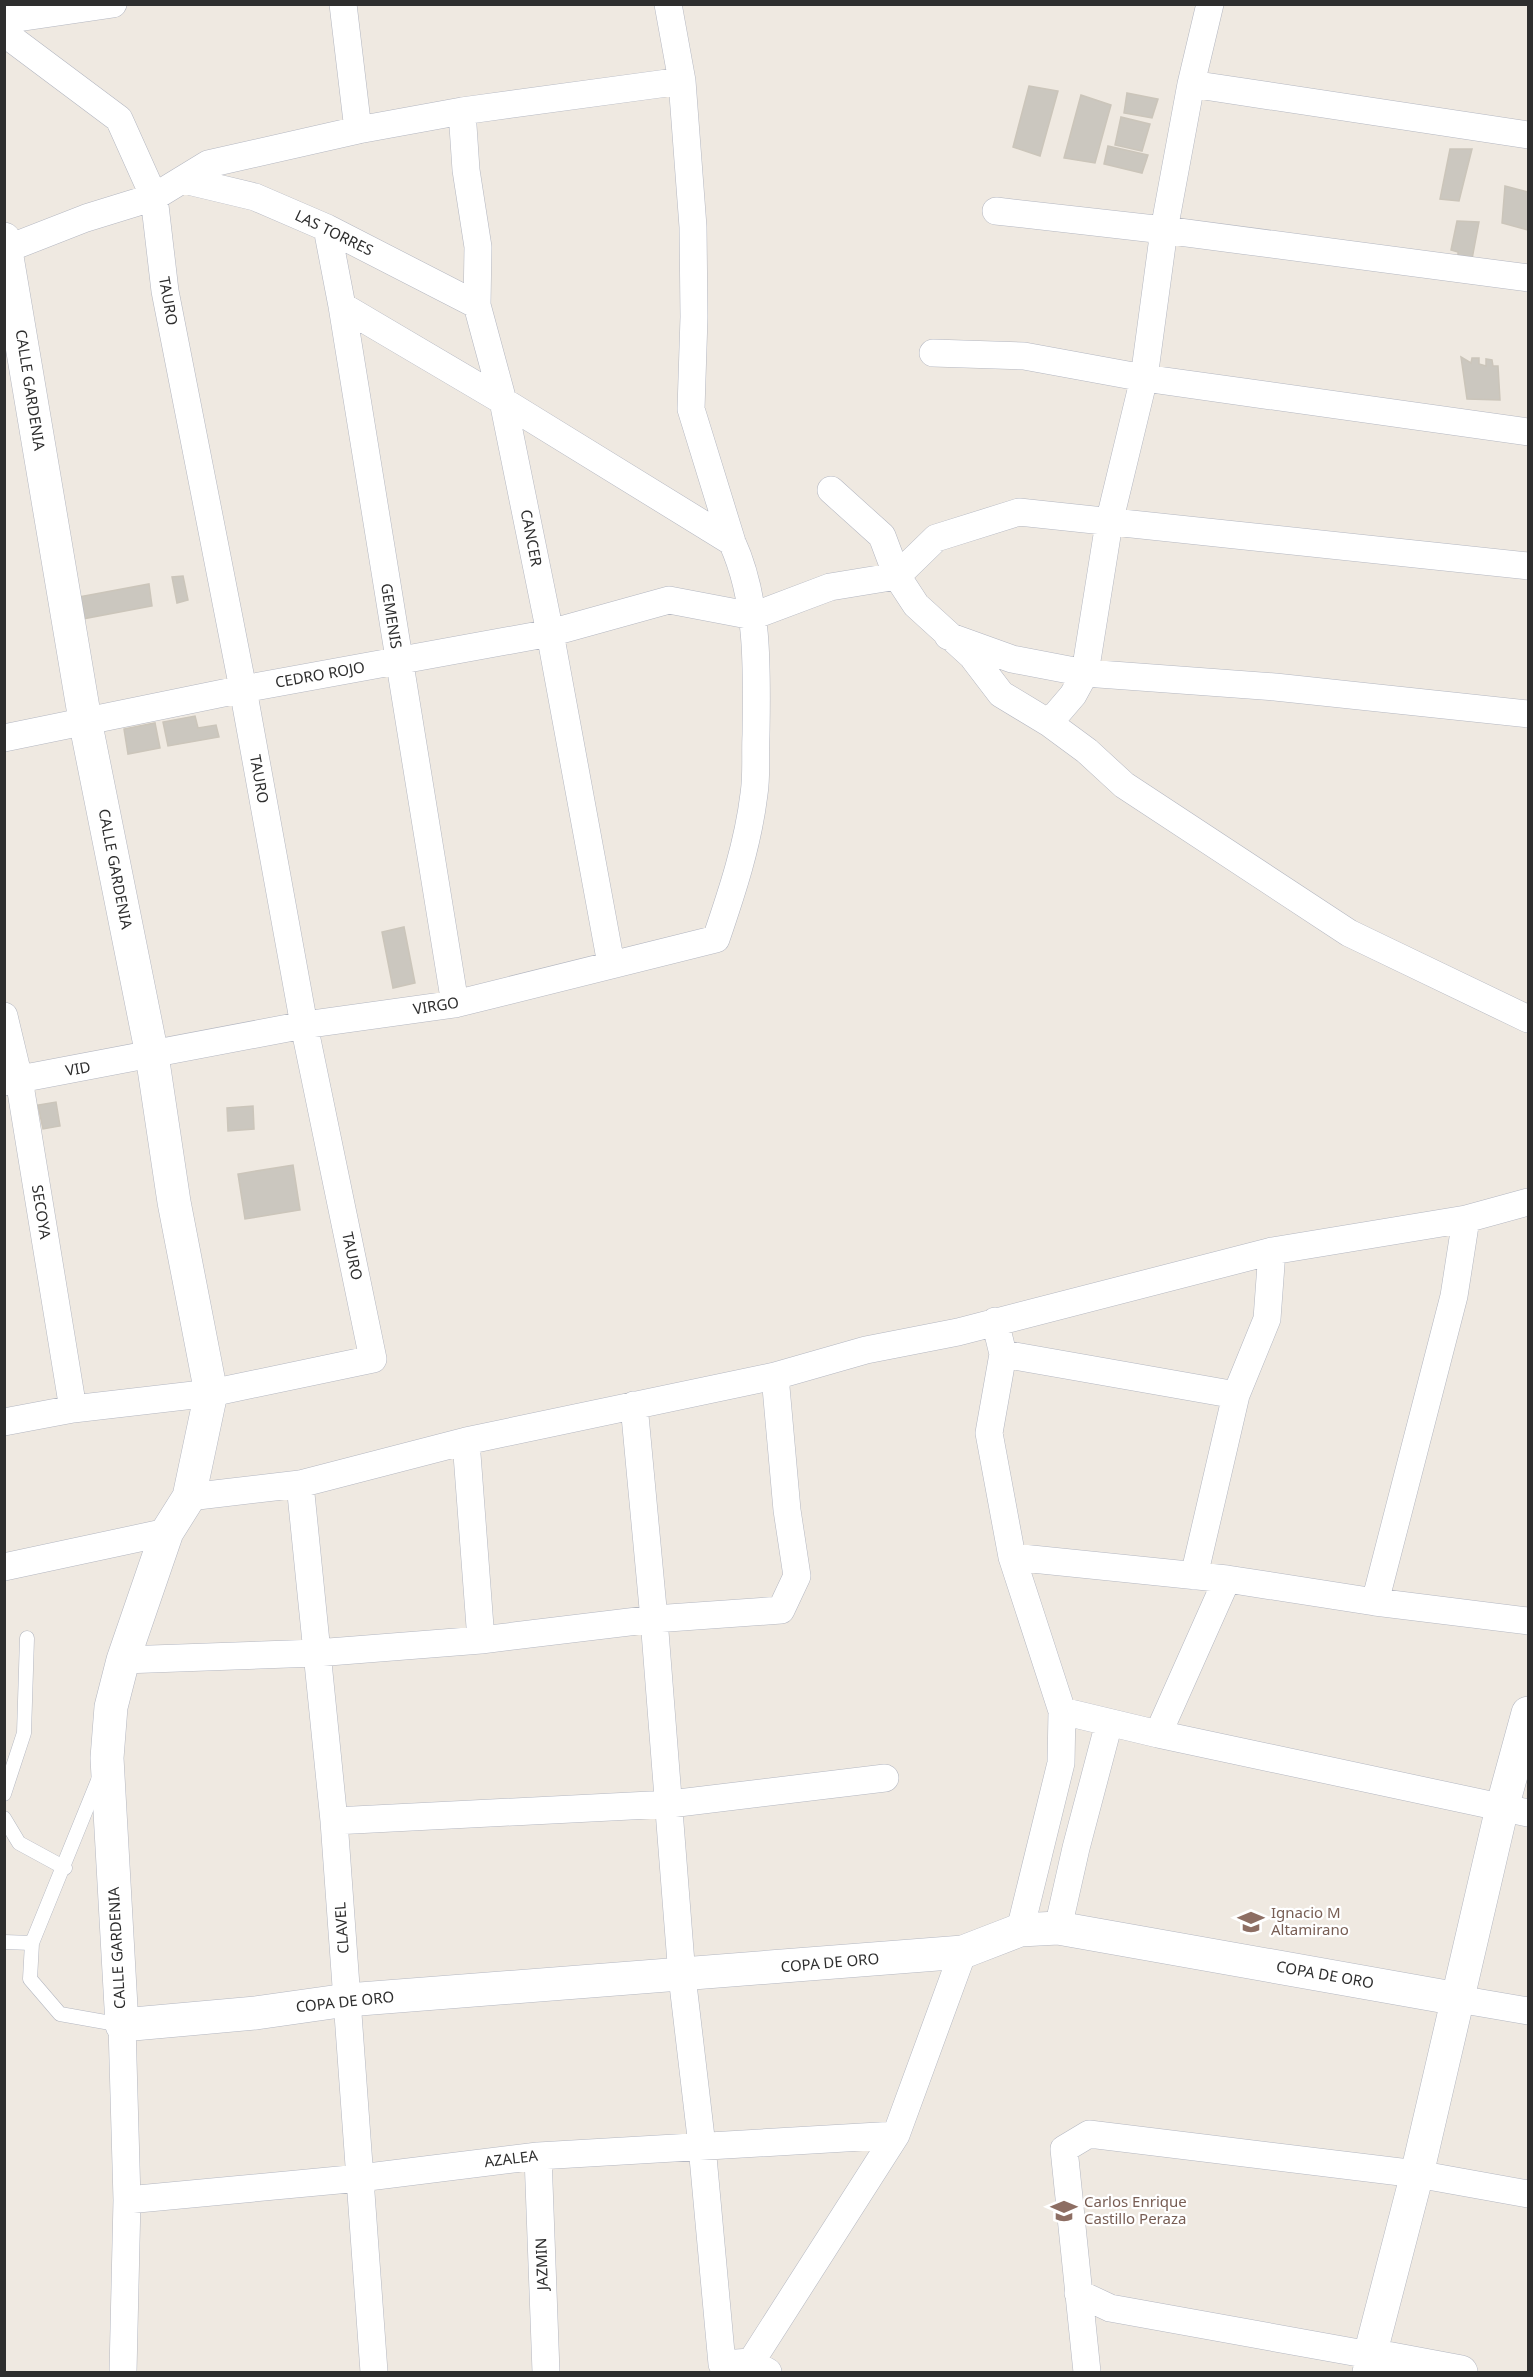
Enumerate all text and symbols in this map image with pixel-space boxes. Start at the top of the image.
street label: LAS TORRES [292,205,377,260]
street label: TAURO [155,275,183,327]
street label: CALLE GARDENIA [12,328,50,452]
street label: CANCER [517,508,547,569]
street label: GEMENIS [377,582,407,650]
street label: CEDRO ROJO [273,656,366,692]
street label: TAURO [246,753,274,805]
street label: CALLE GARDENIA [95,807,138,931]
street label: VIRGO [412,992,460,1018]
street label: VID [64,1056,92,1080]
street label: SECOYA [28,1183,56,1241]
street label: TAURO [338,1230,368,1282]
street label: CALLE GARDENIA [103,1886,129,2010]
street label: CLAVEL [329,1902,353,1954]
place label: Ignacio M Altamirano [1271,1902,1349,1939]
school or university icon: Ignacio M Altamirano [1236,1907,1266,1937]
street label: COPA DE ORO [780,1948,880,1976]
street label: COPA DE ORO [1275,1956,1375,1992]
street label: COPA DE ORO [295,1986,395,2016]
street label: AZALEA [483,2145,539,2171]
place label: Carlos Enrique Castillo Peraza [1084,2191,1187,2228]
school or university icon: Carlos Enrique Castillo Peraza [1049,2196,1079,2226]
street label: JAZMIN [530,2238,552,2293]

